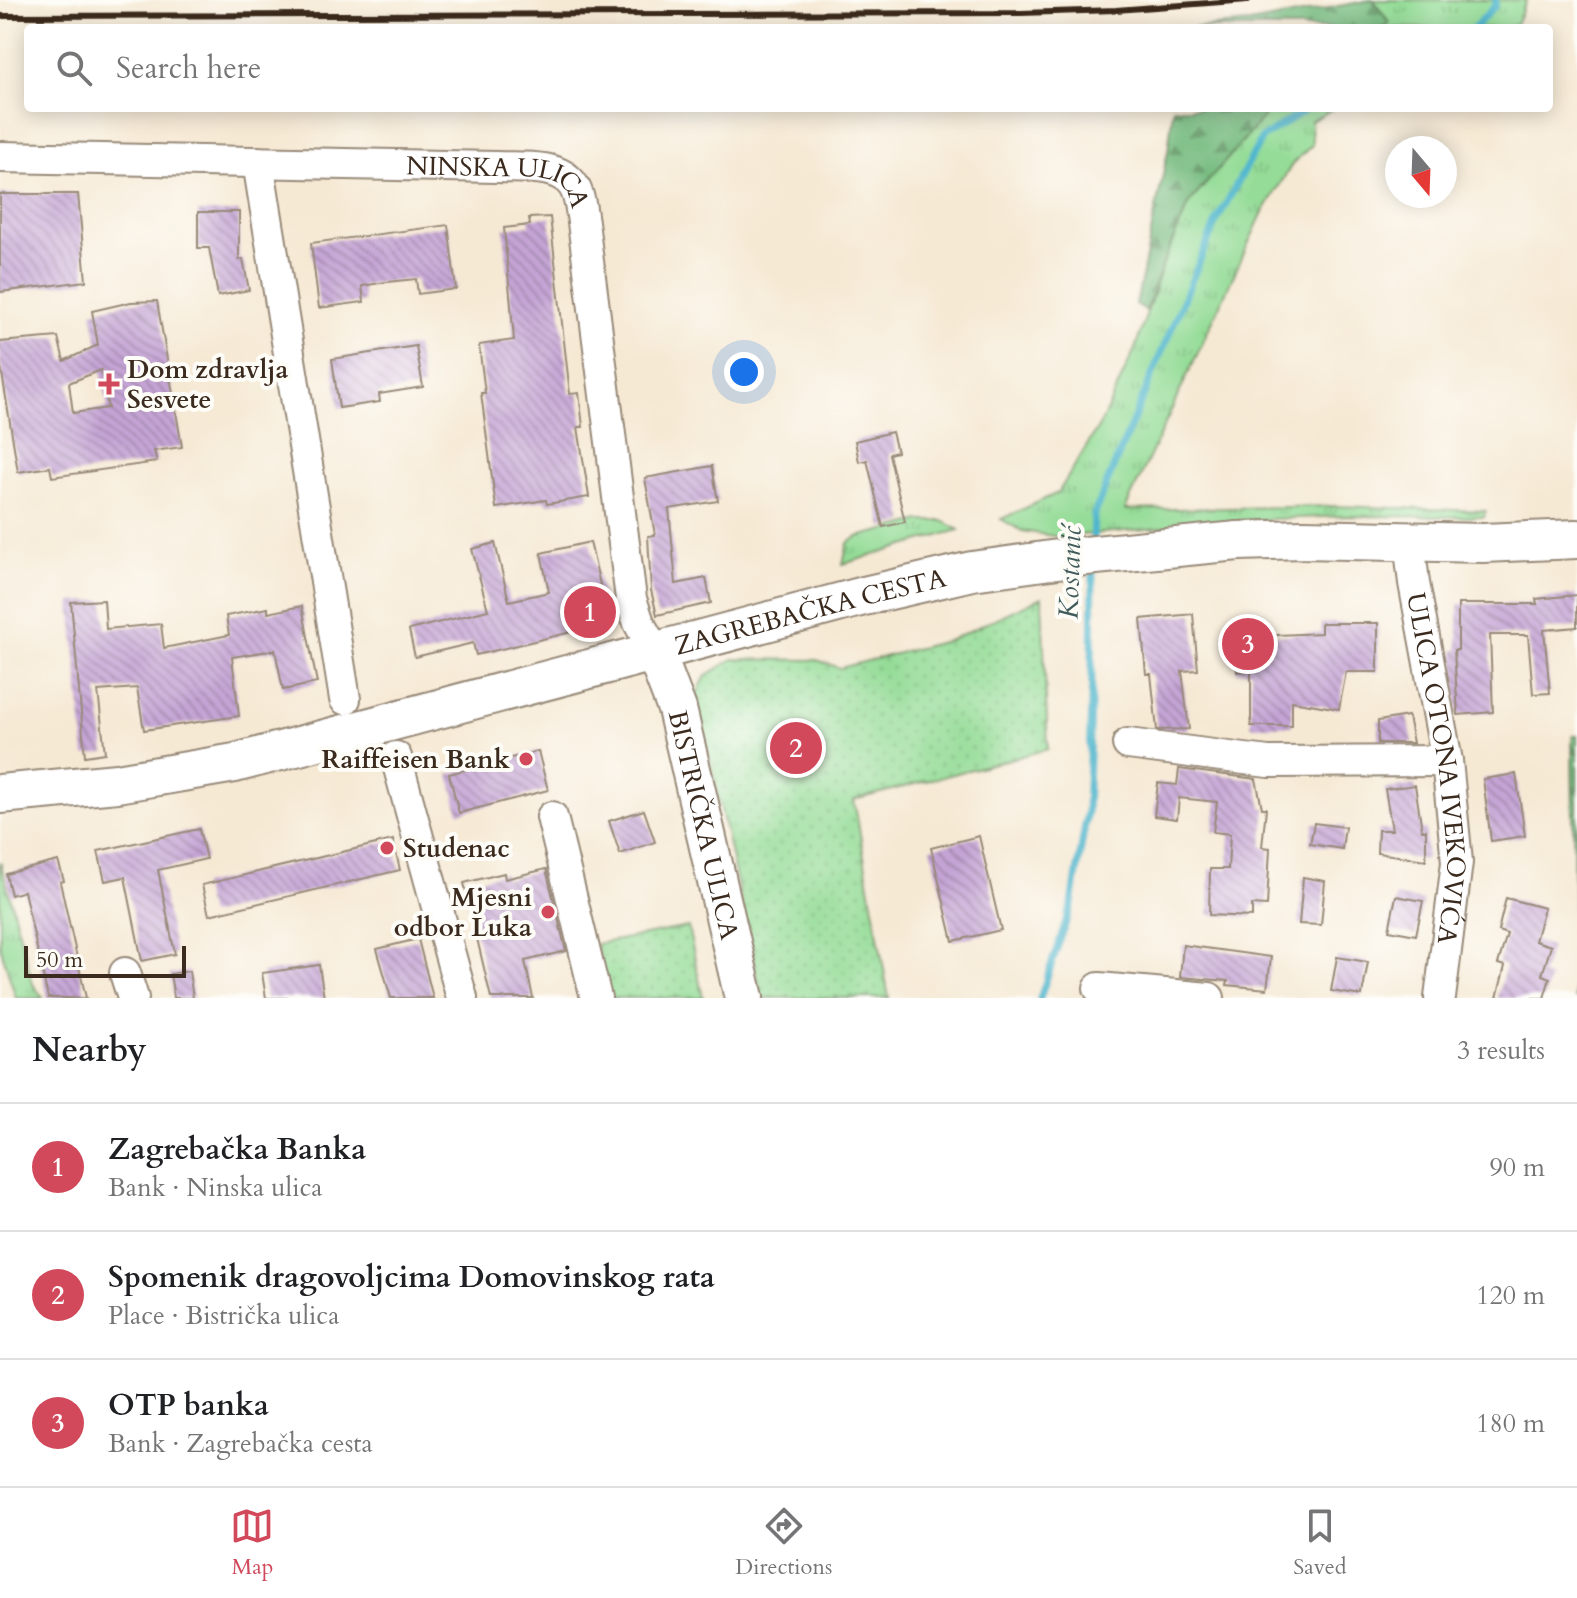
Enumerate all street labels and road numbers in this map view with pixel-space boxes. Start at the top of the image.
street label: NINSKA ULICA [406,148,598,212]
street label: ZAGREBAČKA CESTA [670,560,950,663]
street label: ULICA OTONA IVEKOVIĆA [1399,590,1475,947]
street label: BISTRIČKA ULICA [660,707,747,943]

